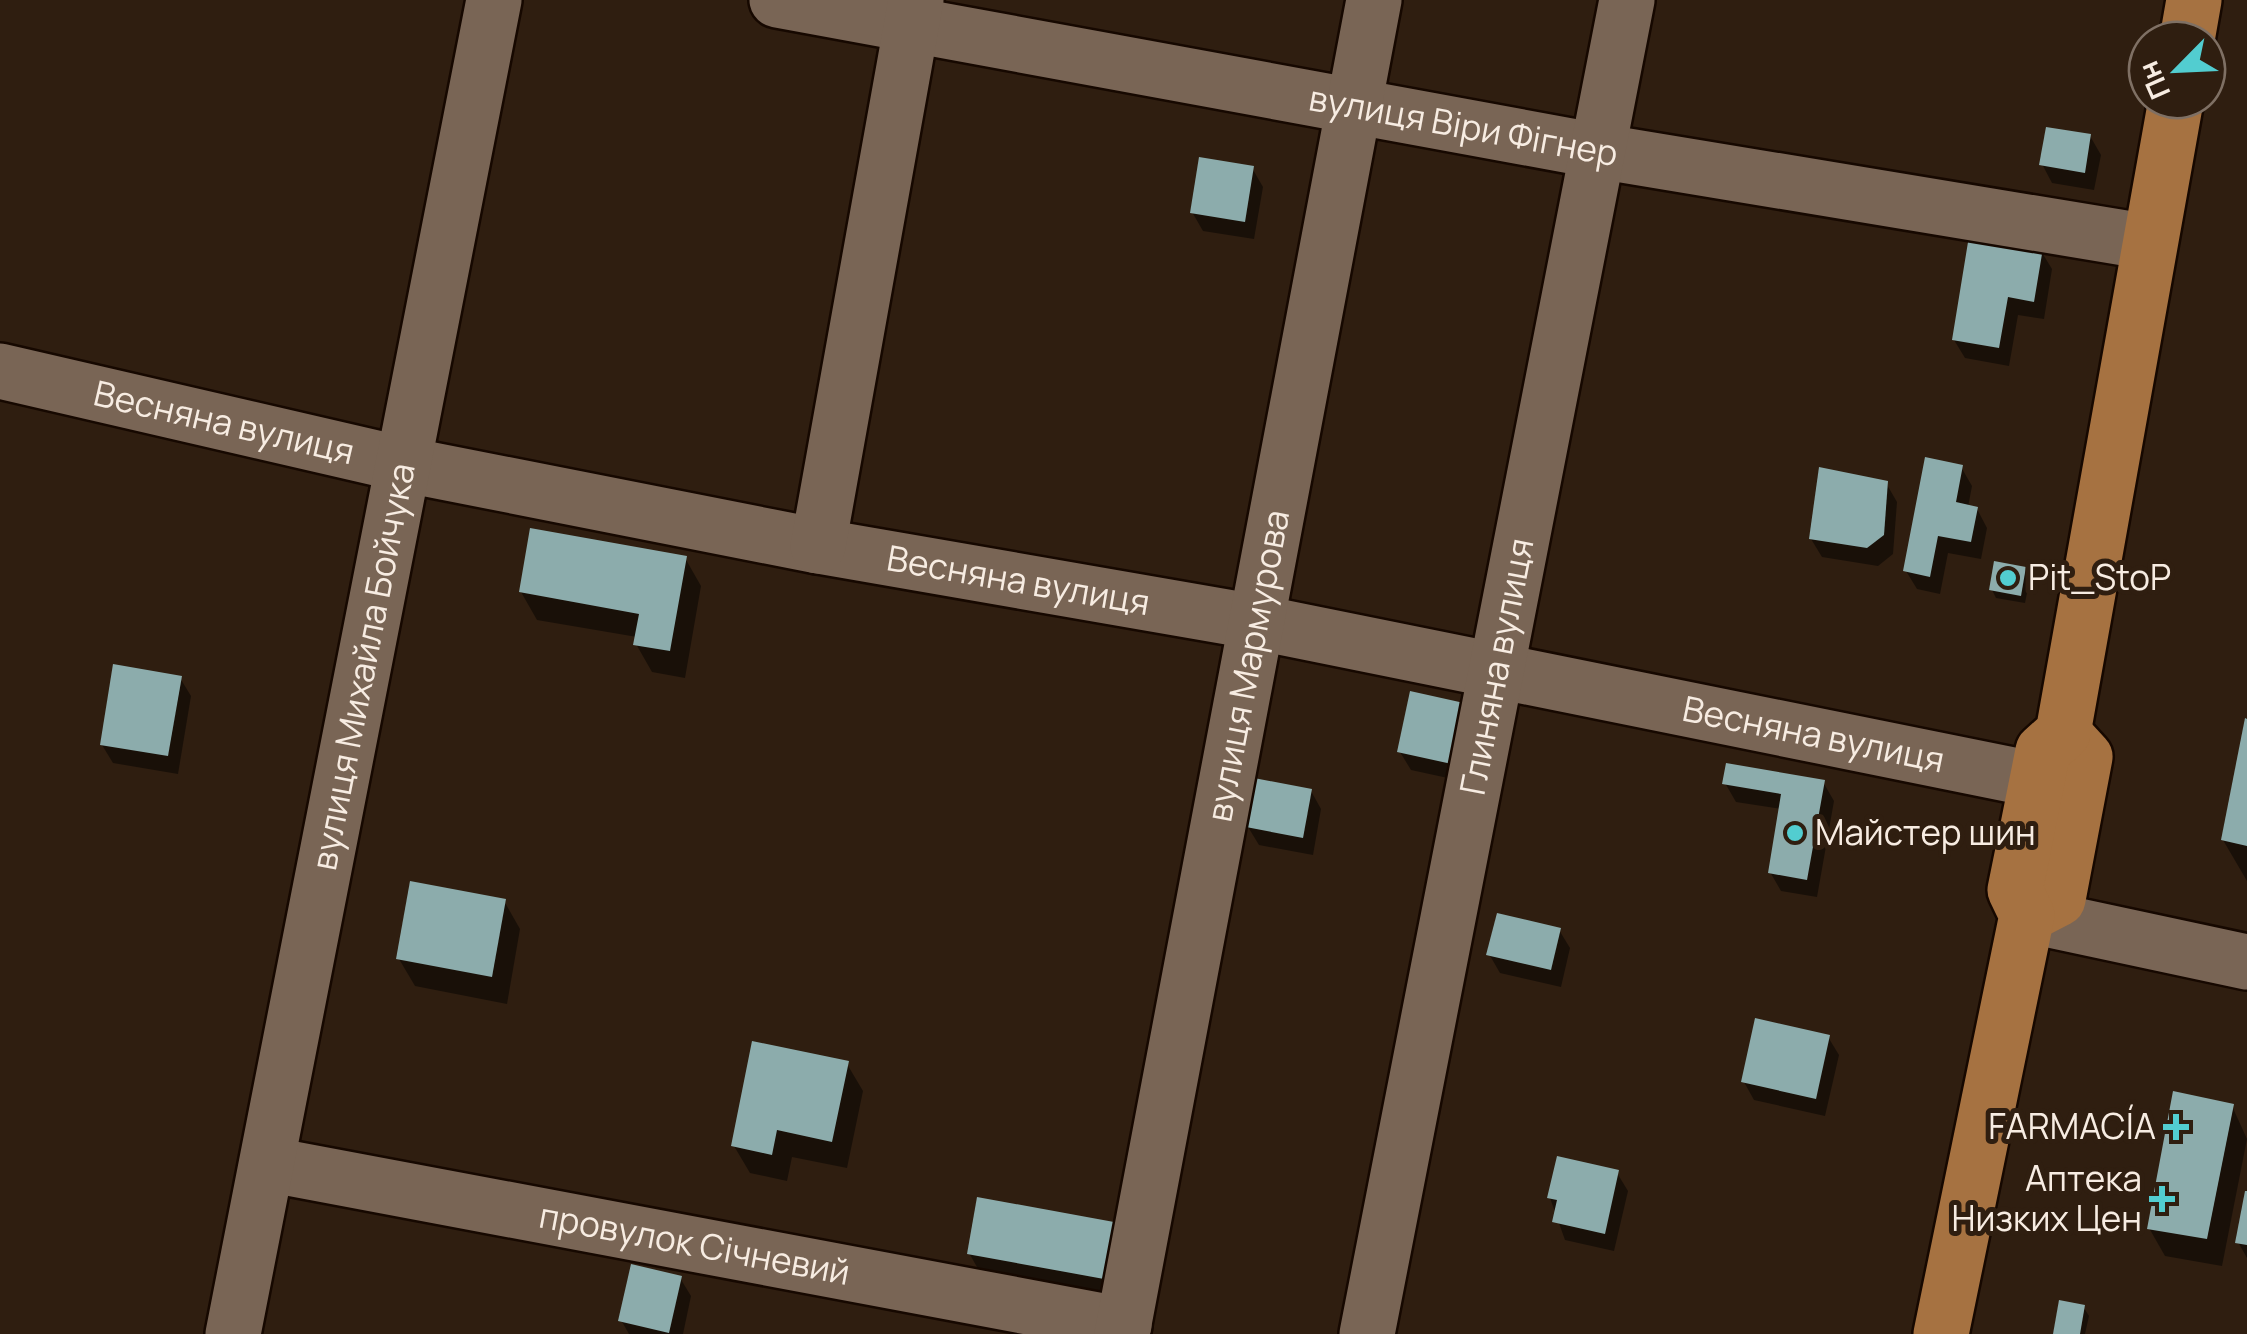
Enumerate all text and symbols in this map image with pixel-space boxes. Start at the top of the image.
north arrow [2127,20,2227,120]
text: Пн [2128,56,2178,106]
street label: вулиця Віри Фігнер [1305,73,1622,177]
street label: Весняна вулиця [89,369,359,475]
street label: вулиця Михайла Бойчука [299,459,426,874]
street label: вулиця Мармурова [1194,506,1300,826]
street label: Весняна вулиця [883,533,1154,626]
street label: Глиняна вулиця [1448,534,1545,799]
place label: Pit_StoP [2028,553,2171,601]
marker: Pit_StoP [1997,567,2019,589]
street label: Весняна вулиця [1679,684,1949,784]
place label: Майстер шин [1815,808,2036,856]
marker: Майстер шин [1784,822,1806,844]
place label: FARMACÍA [1988,1102,2156,1150]
marker: FARMACÍA [2165,1116,2187,1138]
place label: Аптека Низких Цен [1951,1154,2142,1242]
marker: Аптека Низких Цен [2151,1188,2173,1210]
street label: провулок Січневий [535,1191,854,1296]

